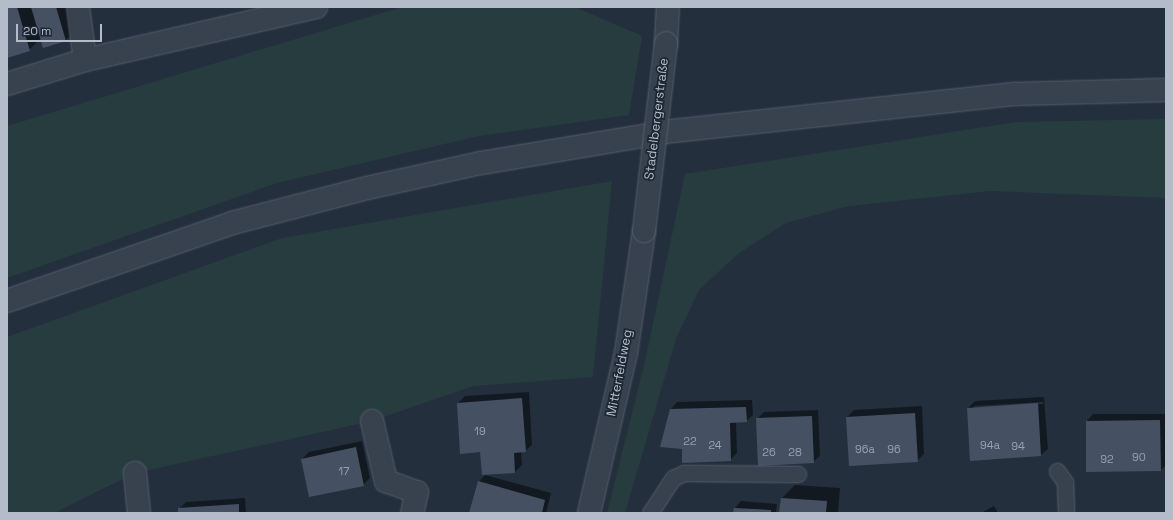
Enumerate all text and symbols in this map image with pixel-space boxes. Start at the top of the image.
scale bar [18,16,104,42]
text: 20 m [23,23,51,39]
street label: Stadelbergerstraße [642,57,672,181]
street label: Mitterfeldweg [604,328,636,418]
house number: 19 [474,424,486,438]
house number: 22 [683,434,697,448]
house number: 24 [708,438,722,452]
house number: 94a [980,438,1000,452]
house number: 94 [1011,439,1025,453]
house number: 96a [855,442,875,456]
house number: 96 [887,442,901,456]
house number: 26 [762,445,776,459]
house number: 28 [788,445,802,459]
house number: 90 [1132,450,1146,464]
house number: 92 [1100,452,1114,466]
house number: 17 [339,464,349,478]

